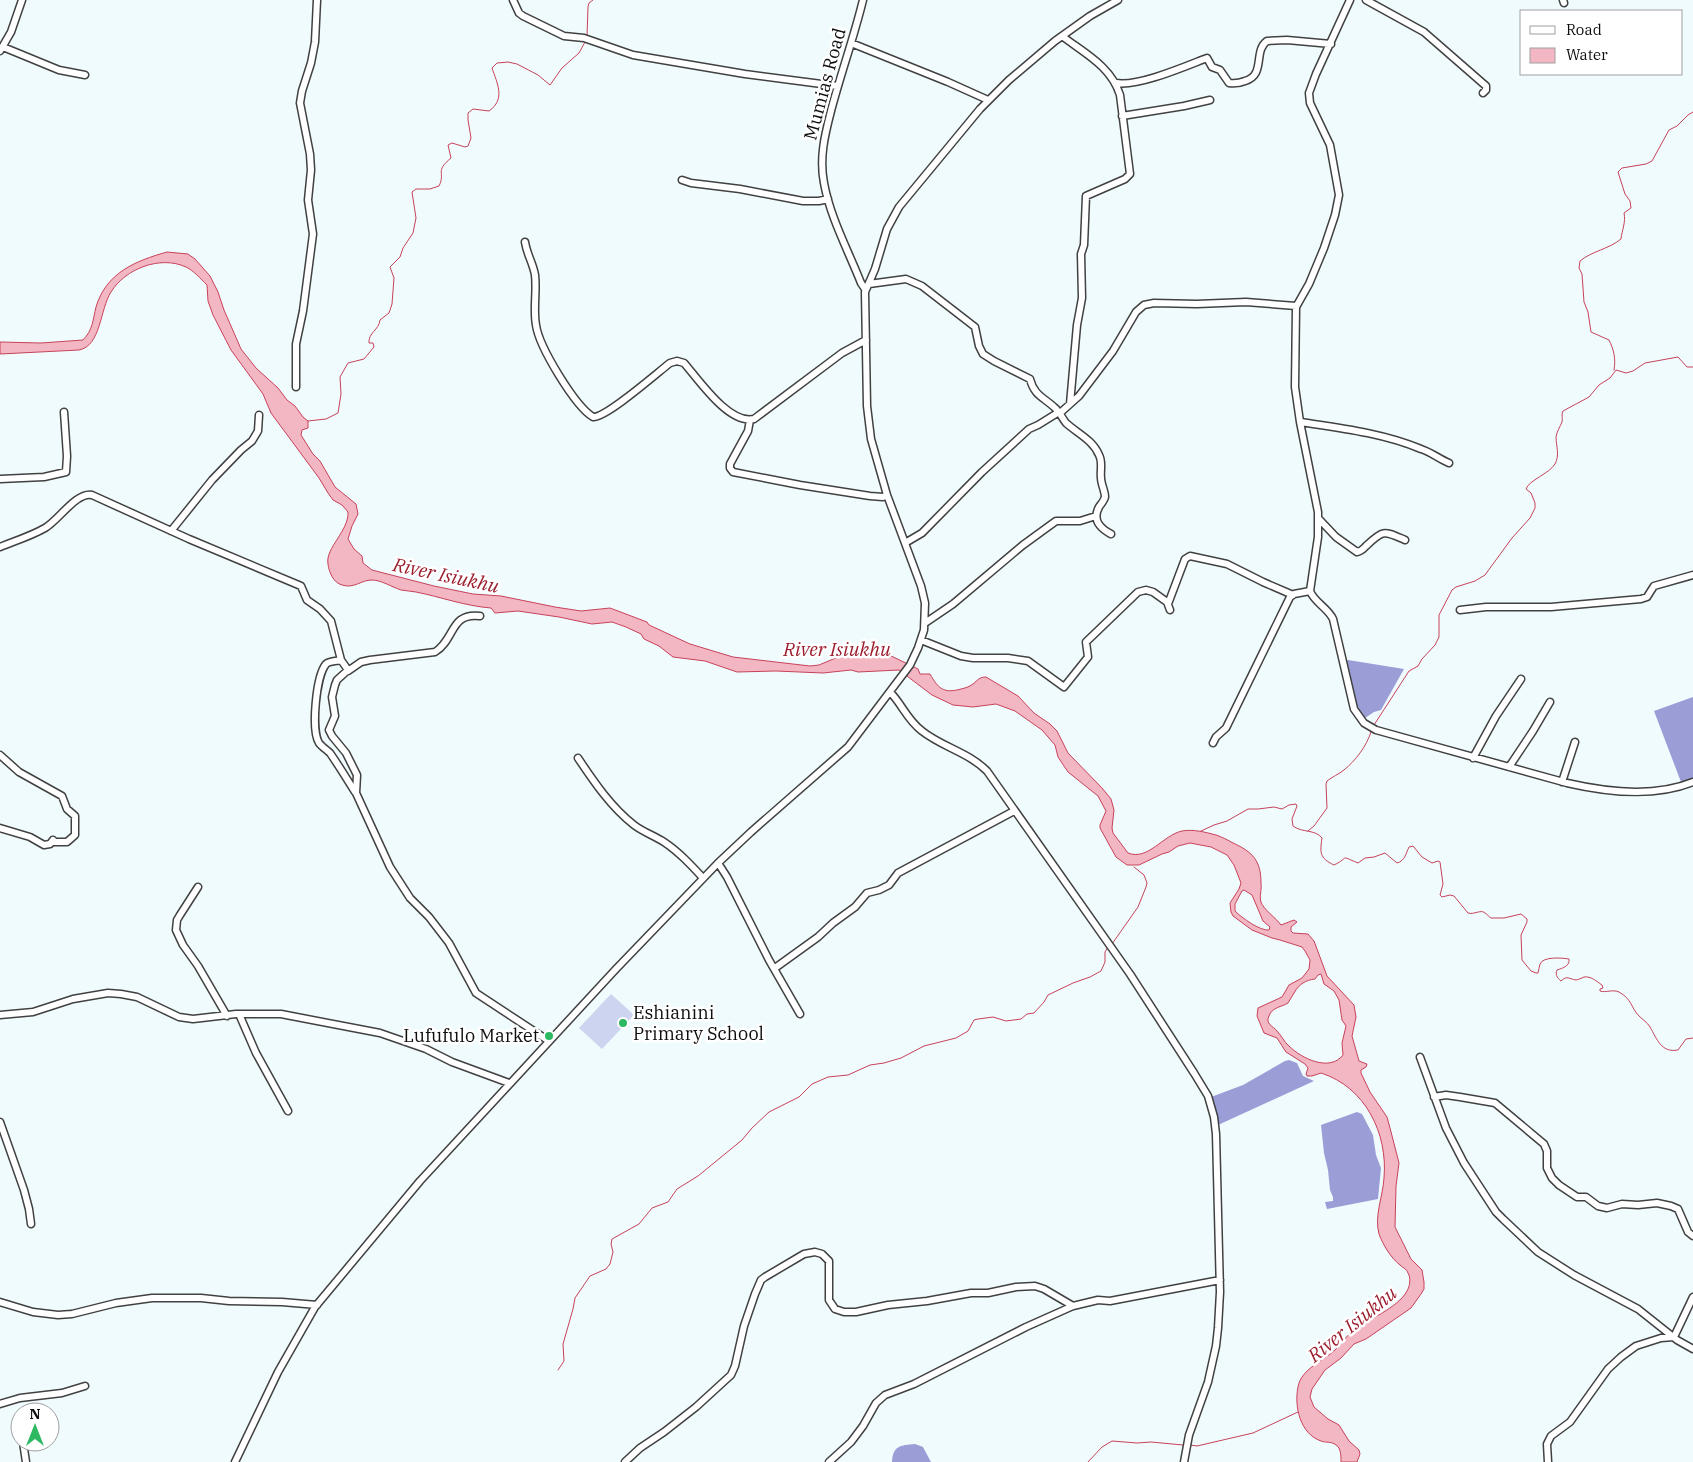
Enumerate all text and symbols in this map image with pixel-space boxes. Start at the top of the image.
legend [1520,10,1683,75]
text: Road [1566,20,1602,39]
street label: Mumias Road [798,25,851,143]
text: Water [1566,45,1608,64]
water label: River Isiukhu [390,552,501,598]
water label: River Isiukhu [782,637,891,661]
place label: Eshianini Primary School [633,1001,764,1045]
marker: Eshianini Primary School [617,1017,629,1029]
place label: Lufufulo Market [403,1024,539,1047]
marker: Lufufulo Market [543,1030,555,1042]
water label: River Isiukhu [1302,1281,1402,1368]
north arrow [10,1402,60,1452]
text: N [29,1405,41,1423]

